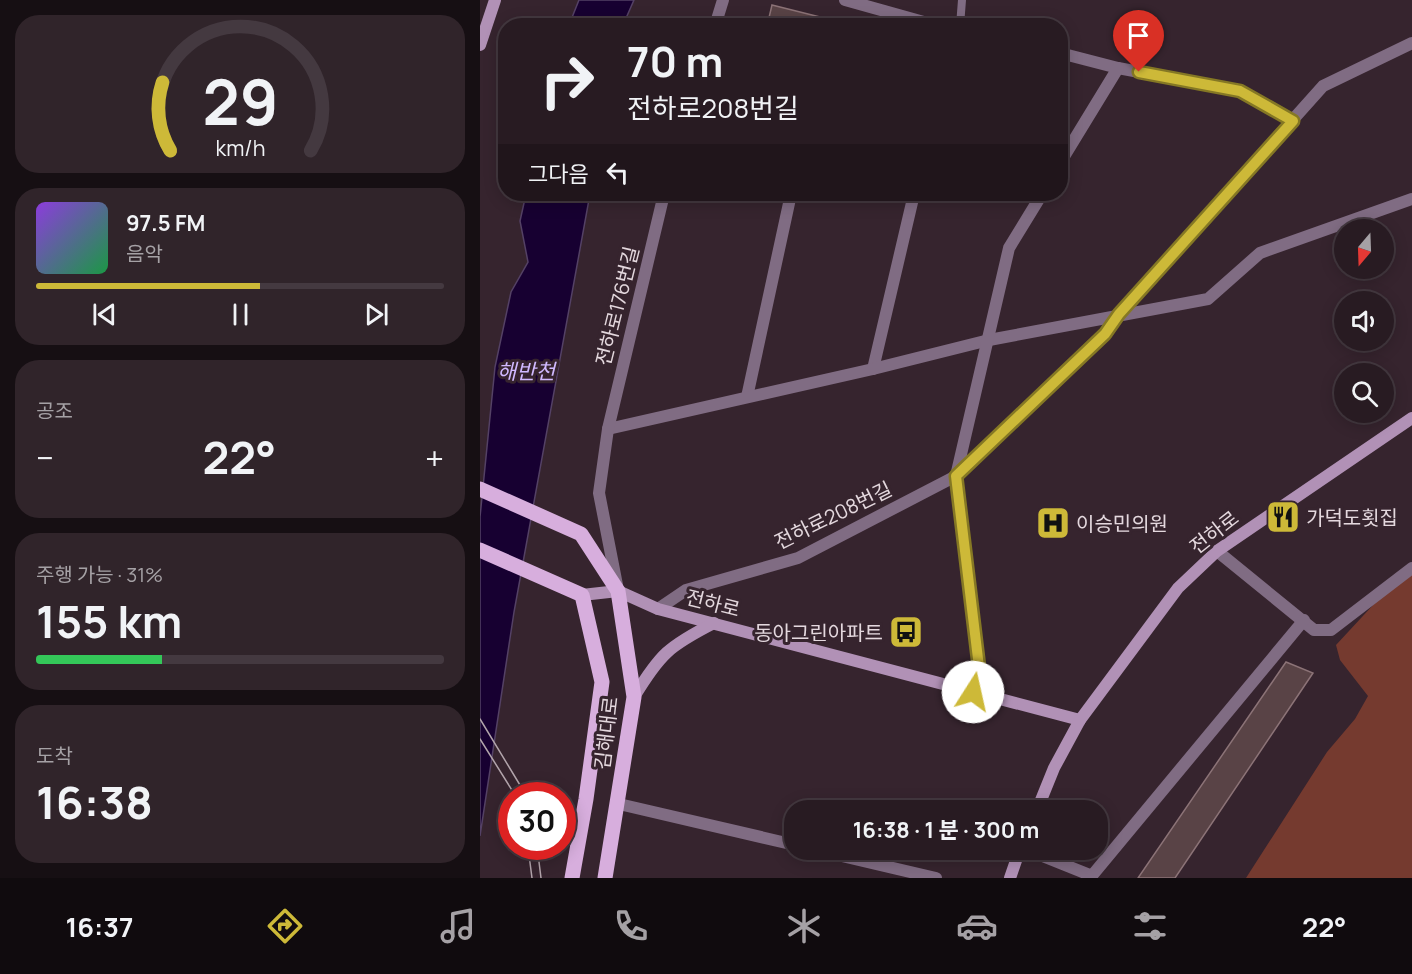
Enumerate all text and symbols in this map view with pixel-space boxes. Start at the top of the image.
pin [1113,10,1164,72]
icon: arrive [1122,19,1155,52]
text: 70 m [627,32,723,90]
icon: right [528,42,606,120]
text: 29 [202,58,278,144]
text: 전하로208번길 [627,89,799,126]
text: km/h [215,133,265,162]
icon: left [601,156,634,189]
text: 그다음 [528,159,589,189]
text: 97.5 FM [126,208,205,238]
north arrow [1334,219,1394,279]
map controls [1334,219,1394,423]
text: 음악 [126,240,163,267]
street label: 전하로176번길 [589,243,645,369]
button: sound [1334,291,1394,351]
icon: previous [88,298,121,331]
icon: pause [224,298,257,331]
icon: next [360,298,393,331]
water label: 해반천 [497,357,558,385]
button: search [1334,363,1394,423]
text: 공조 [36,397,73,424]
text: 22° [202,426,276,488]
text: − [36,435,54,480]
text: + [425,435,444,480]
street label: 전하로208번길 [770,475,896,555]
restaurant icon: 가덕도횟집 [1265,499,1301,535]
street label: 전하로 [1184,504,1244,560]
place label: 가덕도횟집 [1306,504,1398,531]
hospital icon: 이승민의원 [1035,505,1071,541]
place label: 이승민의원 [1076,510,1168,537]
text: 주행 가능 · 31% [36,561,163,588]
street label: 전하로 [683,583,743,623]
text: 155 km [36,590,182,652]
bus stop icon: 동아그린아파트 [888,614,924,650]
place label: 동아그린아파트 [754,619,883,646]
position arrow [941,660,1005,724]
street label: 김해대로 [588,695,624,771]
text: 도착 [36,742,73,769]
text: 16:38 [36,771,153,833]
speed limit sign: 30 [498,782,576,860]
text: 16:38 · 1 분 · 300 m [853,815,1039,845]
icon: directions [264,905,306,947]
icon: music [437,905,479,947]
icon: phone [610,905,652,947]
icon: climate [783,905,825,947]
icon: car [956,905,998,947]
icon: filters [1129,905,1171,947]
text: 16:37 [65,908,133,945]
text: 22° [1302,908,1346,945]

